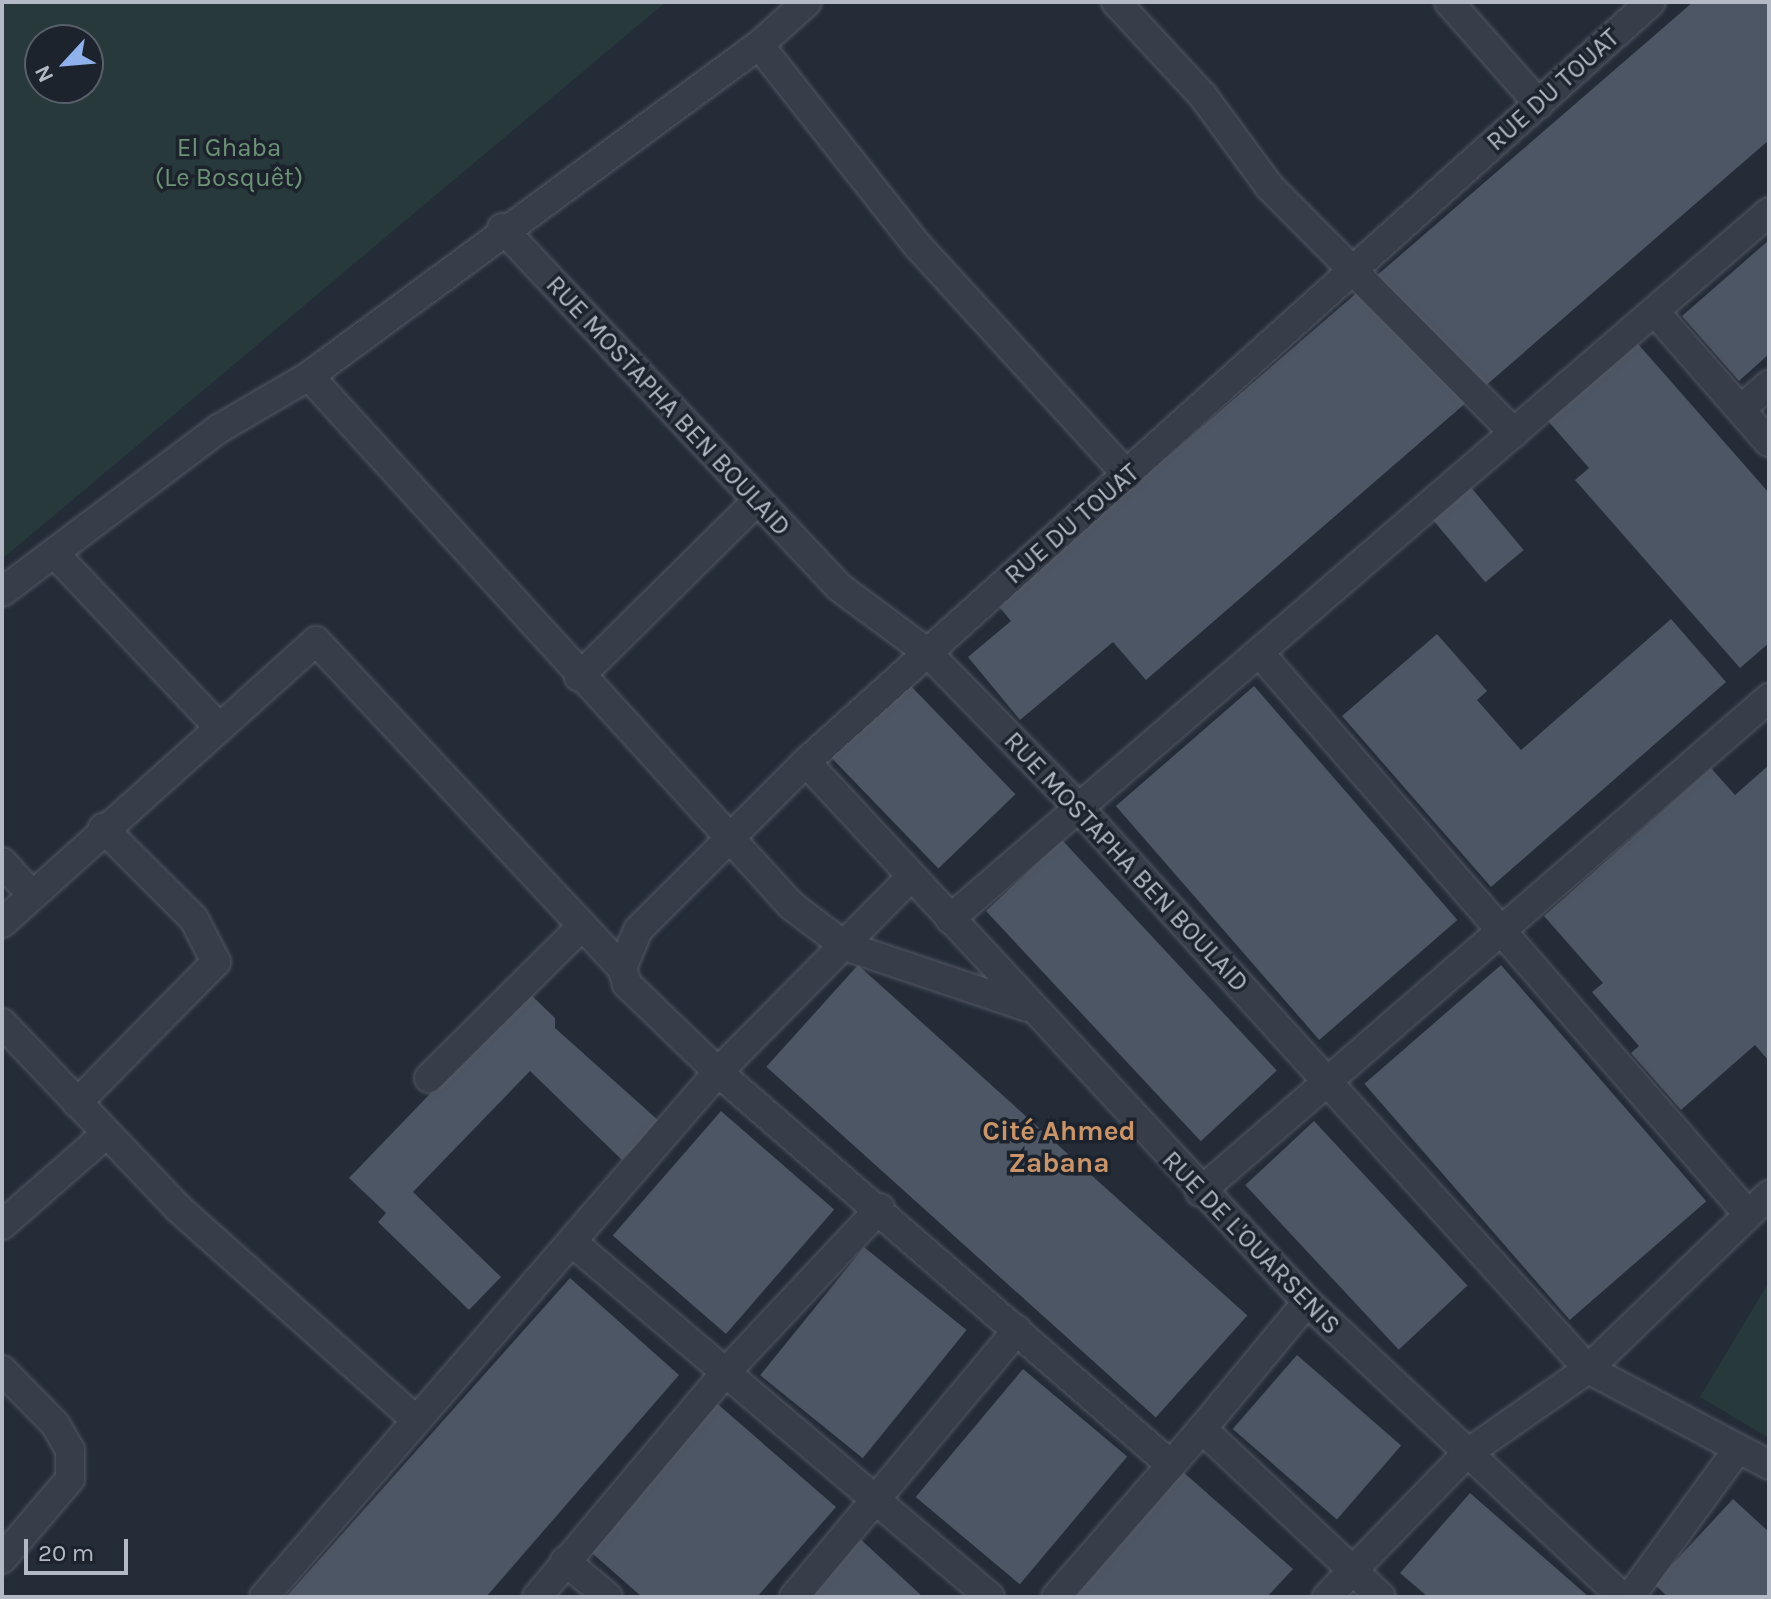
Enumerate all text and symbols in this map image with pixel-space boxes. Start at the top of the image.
street label: RUE DU TOUAT [1480,22,1626,158]
north arrow [24,24,104,104]
text: N [29,61,59,86]
park label: El Ghaba (Le Bosquêt) [155,132,303,194]
street label: RUE MOSTAPHA BEN BOULAID [539,270,797,542]
street label: RUE DU TOUAT [998,457,1146,591]
street label: RUE MOSTAPHA BEN BOULAID [997,726,1255,998]
district label: Cité Ahmed Zabana [982,1114,1136,1180]
street label: RUE DE L'OUARSENIS [1155,1145,1347,1341]
scale bar [28,1523,132,1573]
text: 20 m [38,1539,94,1567]

